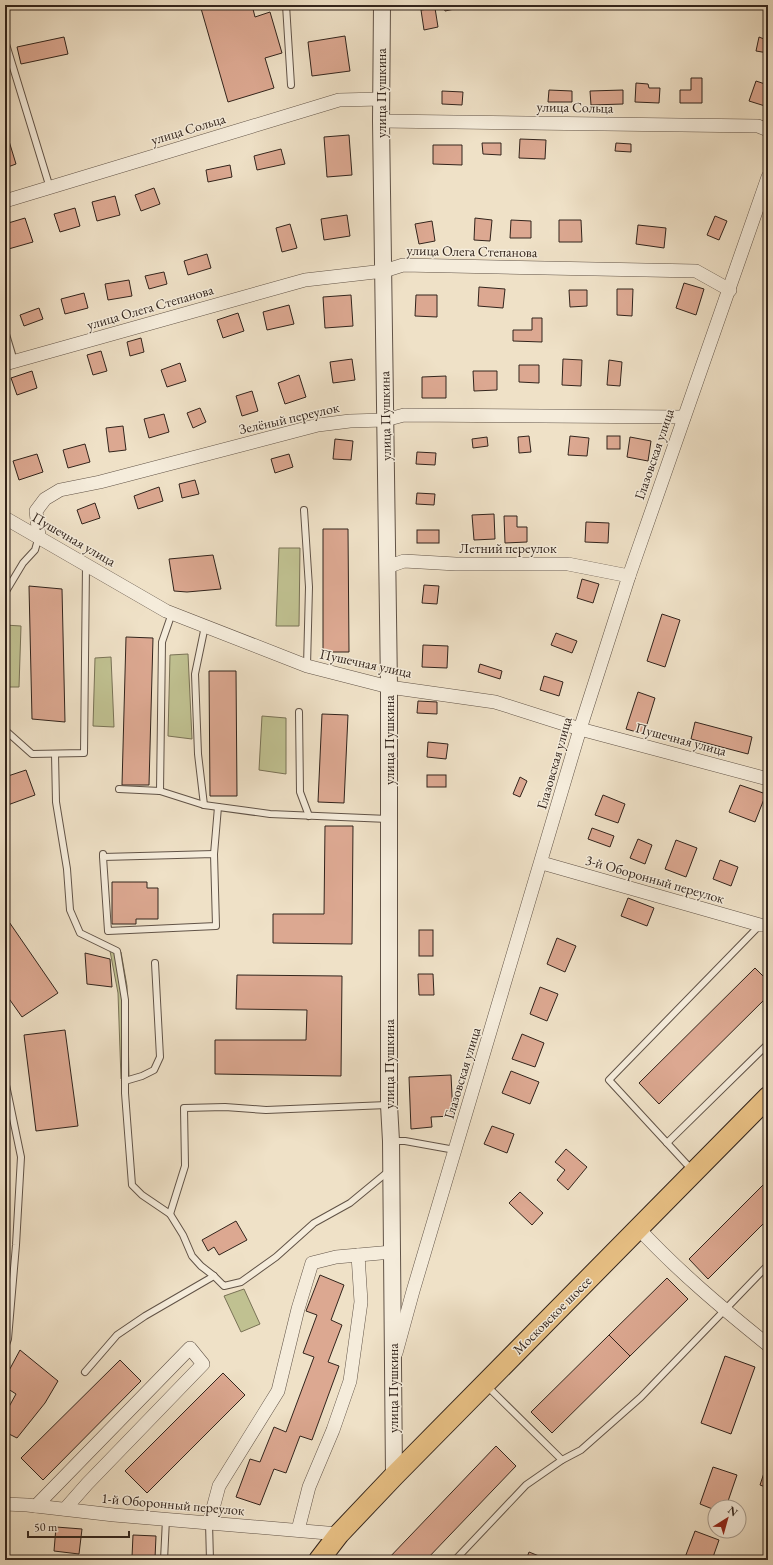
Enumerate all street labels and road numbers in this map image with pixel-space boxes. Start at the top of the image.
street label: улица Пушкина [372,48,390,138]
street label: улица Сольца [536,97,614,117]
street label: улица Сольца [149,109,228,149]
street label: улица Олега Степанова [406,241,538,261]
street label: улица Олега Степанова [85,280,216,334]
street label: улица Пушкина [375,371,395,461]
street label: Зелёный переулок [237,398,341,438]
street label: Глазовская улица [630,406,678,502]
street label: Пушечная улица [29,508,119,570]
street label: Летний переулок [459,539,557,557]
street label: Пушечная улица [318,644,414,682]
street label: улица Пушкина [380,695,398,785]
street label: Глазовская улица [532,714,576,811]
street label: Пушечная улица [633,718,729,760]
street label: 3-й Оборонный переулок [583,851,727,908]
street label: улица Пушкина [380,1019,398,1109]
street label: Глазовская улица [440,1025,485,1121]
street label: Московское шоссе [509,1271,596,1358]
street label: улица Пушкина [384,1343,402,1433]
street label: 1-й Оборонный переулок [101,1489,246,1519]

